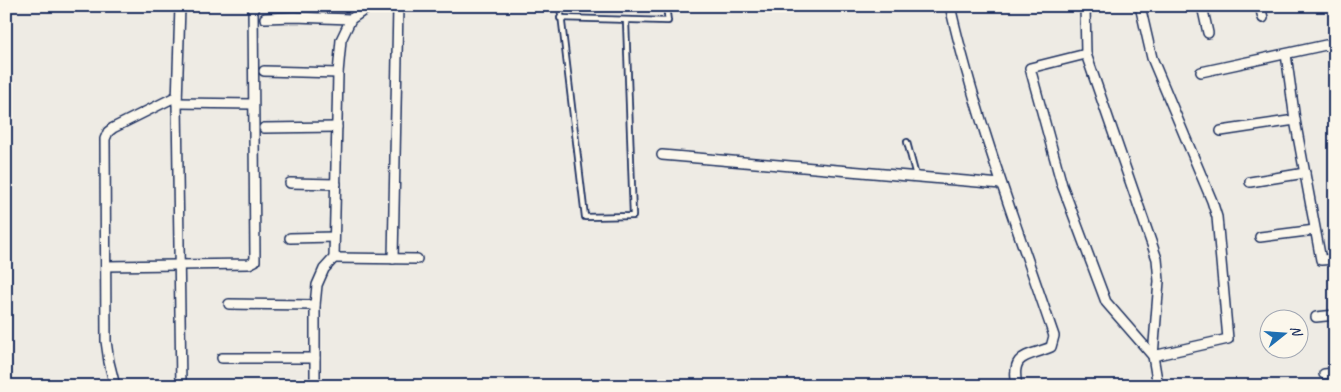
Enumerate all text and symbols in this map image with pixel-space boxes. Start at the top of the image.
north arrow [1258,310,1308,360]
text: N [1287,324,1306,339]

